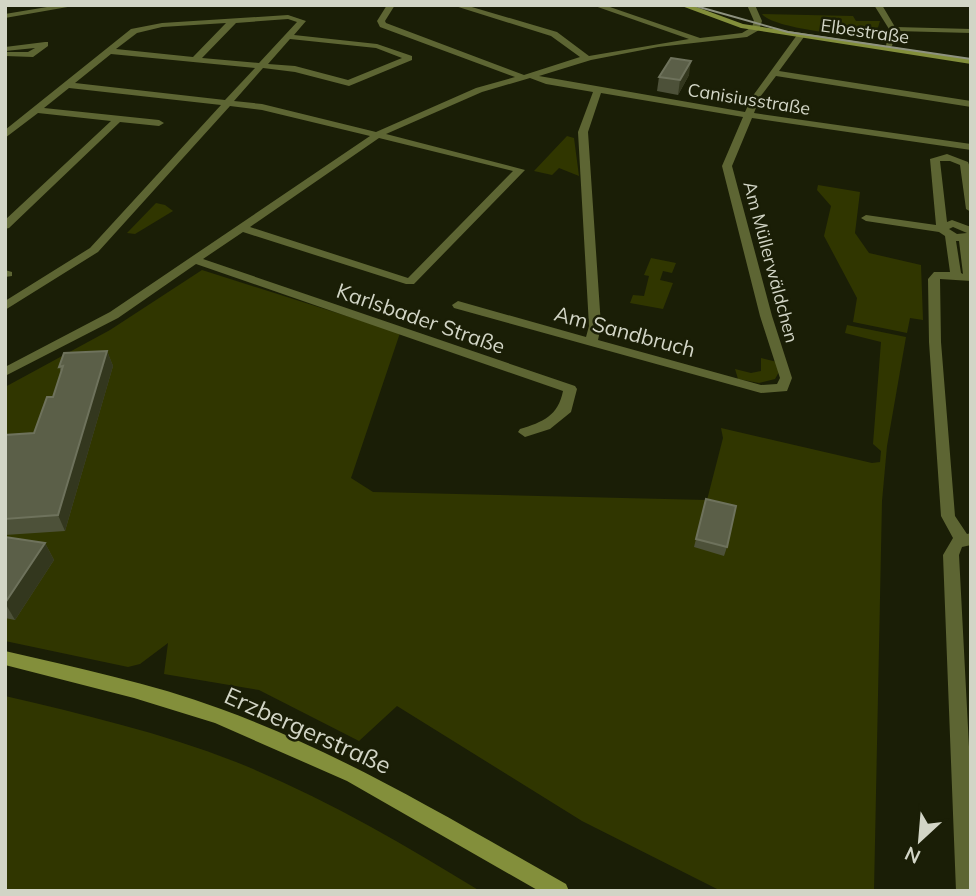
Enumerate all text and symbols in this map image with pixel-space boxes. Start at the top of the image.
street label: Elbestraße [819,13,911,49]
street label: Canisiusstraße [686,78,812,120]
street label: Am Müllerwäldchen [738,179,804,345]
street label: Karlsbader Straße [333,277,509,359]
street label: Am Sandbruch [552,300,698,362]
street label: Erzbergerstraße [220,680,396,780]
north arrow [885,805,955,875]
text: N [901,841,924,869]

